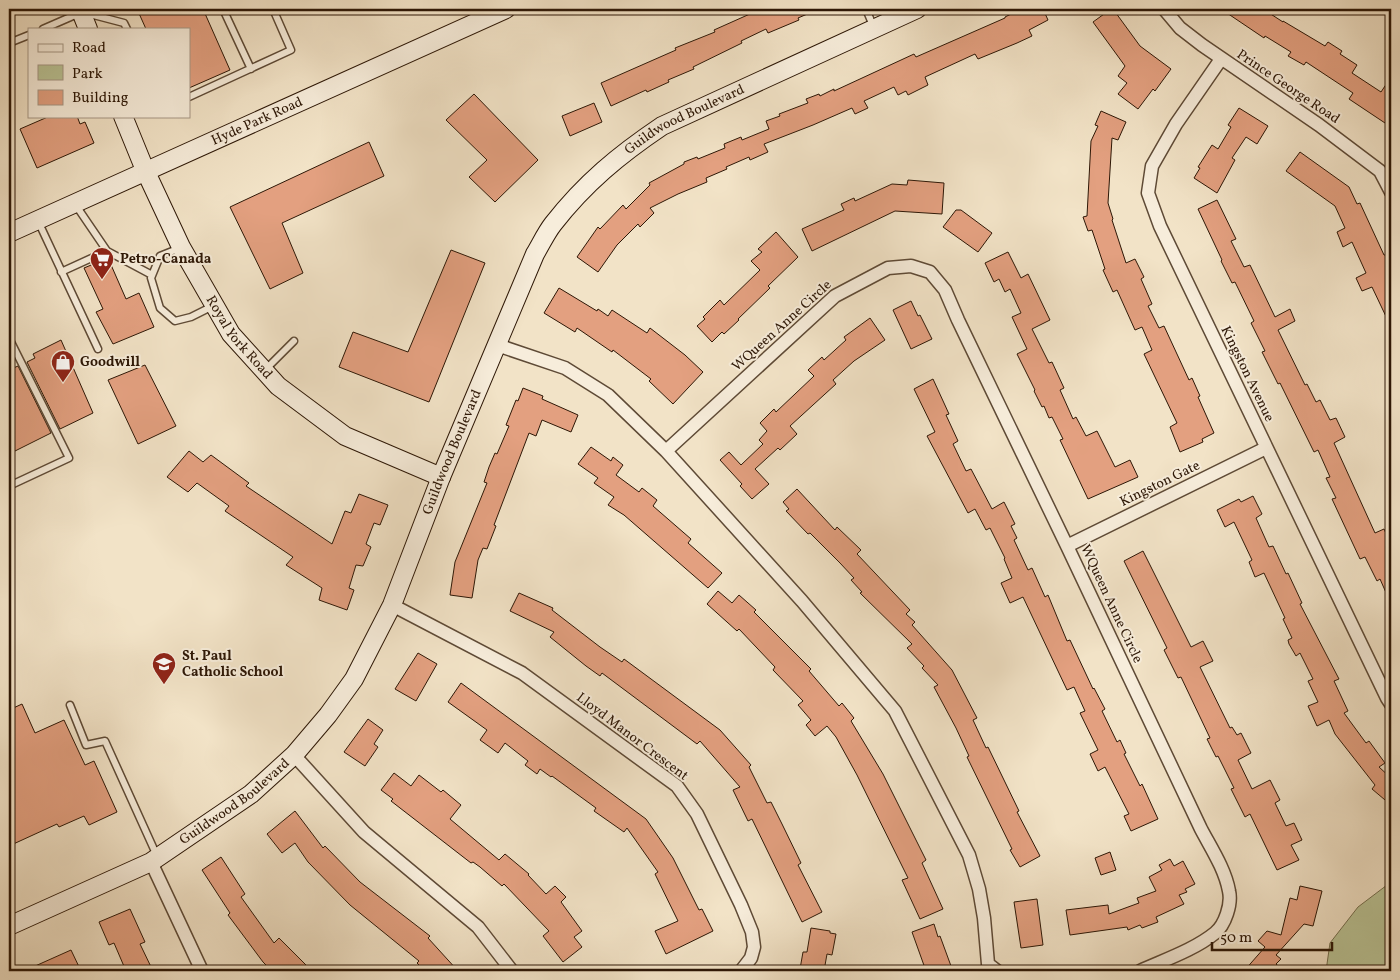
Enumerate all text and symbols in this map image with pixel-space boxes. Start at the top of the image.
legend [28,28,190,118]
text: Road [72,38,106,59]
street label: Prince George Road [1233,45,1343,129]
text: Park [72,64,103,85]
street label: Guildwood Boulevard [621,80,748,159]
text: Building [72,88,129,109]
street label: Hyde Park Road [208,92,306,150]
supermarket icon: Petro-Canada [89,246,115,280]
place label: Petro-Canada [120,250,212,269]
street label: WQueen Anne Circle [728,276,836,376]
street label: Royal York Road [201,292,277,383]
street label: Kingston Avenue [1216,323,1279,425]
shop icon: Goodwill [50,349,76,383]
place label: Goodwill [80,353,140,372]
street label: Guildwood Boulevard [418,387,486,518]
street label: Kingston Gate [1117,456,1204,512]
street label: WQueen Anne Circle [1075,542,1147,667]
place label: St. Paul Catholic School [182,647,283,682]
school or university icon: St. Paul Catholic School [151,651,177,685]
street label: Lloyd Manor Crescent [572,689,692,785]
street label: Guildwood Boulevard [176,754,294,849]
scale bar [1212,920,1332,952]
text: 50 m [1220,928,1252,949]

